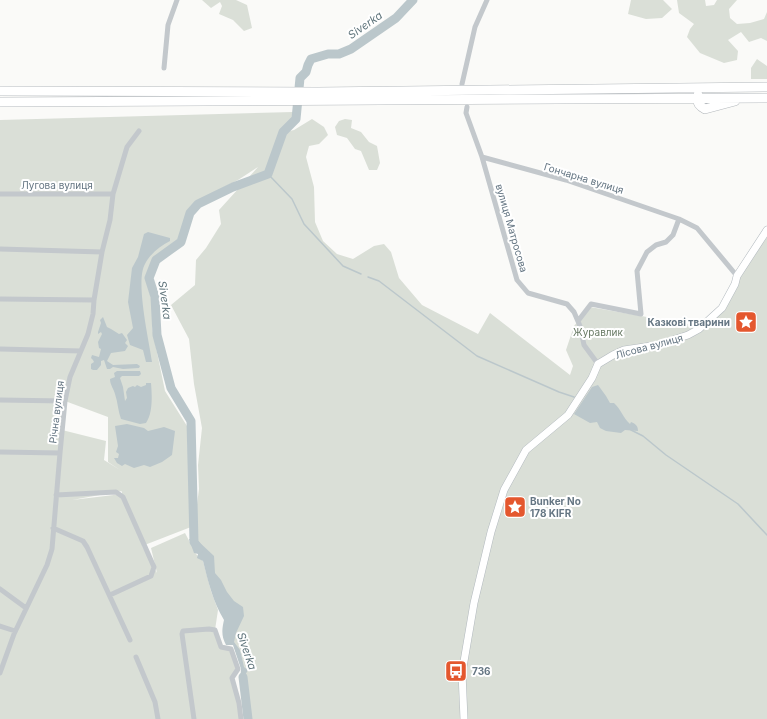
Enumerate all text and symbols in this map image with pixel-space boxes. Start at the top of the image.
water label: Siverka [345,8,385,42]
street label: Гончарна вулиця [543,160,625,196]
street label: Лугова вулиця [21,179,93,191]
street label: вулиця Матросова [494,182,530,274]
water label: Siverka [155,280,175,320]
place icon: Казкові тварини [733,309,759,335]
place label: Казкові тварини [648,316,730,328]
park label: Журавлик [573,326,623,338]
street label: Лісова вулиця [614,331,684,361]
street label: Річна вулиця [46,380,66,444]
place icon: Bunker No 178 KIFR [502,494,528,520]
place label: Bunker No 178 KIFR [530,495,581,519]
water label: Siverka [234,630,260,672]
bus stop icon: 736 [443,658,469,684]
place label: 736 [472,665,491,677]

